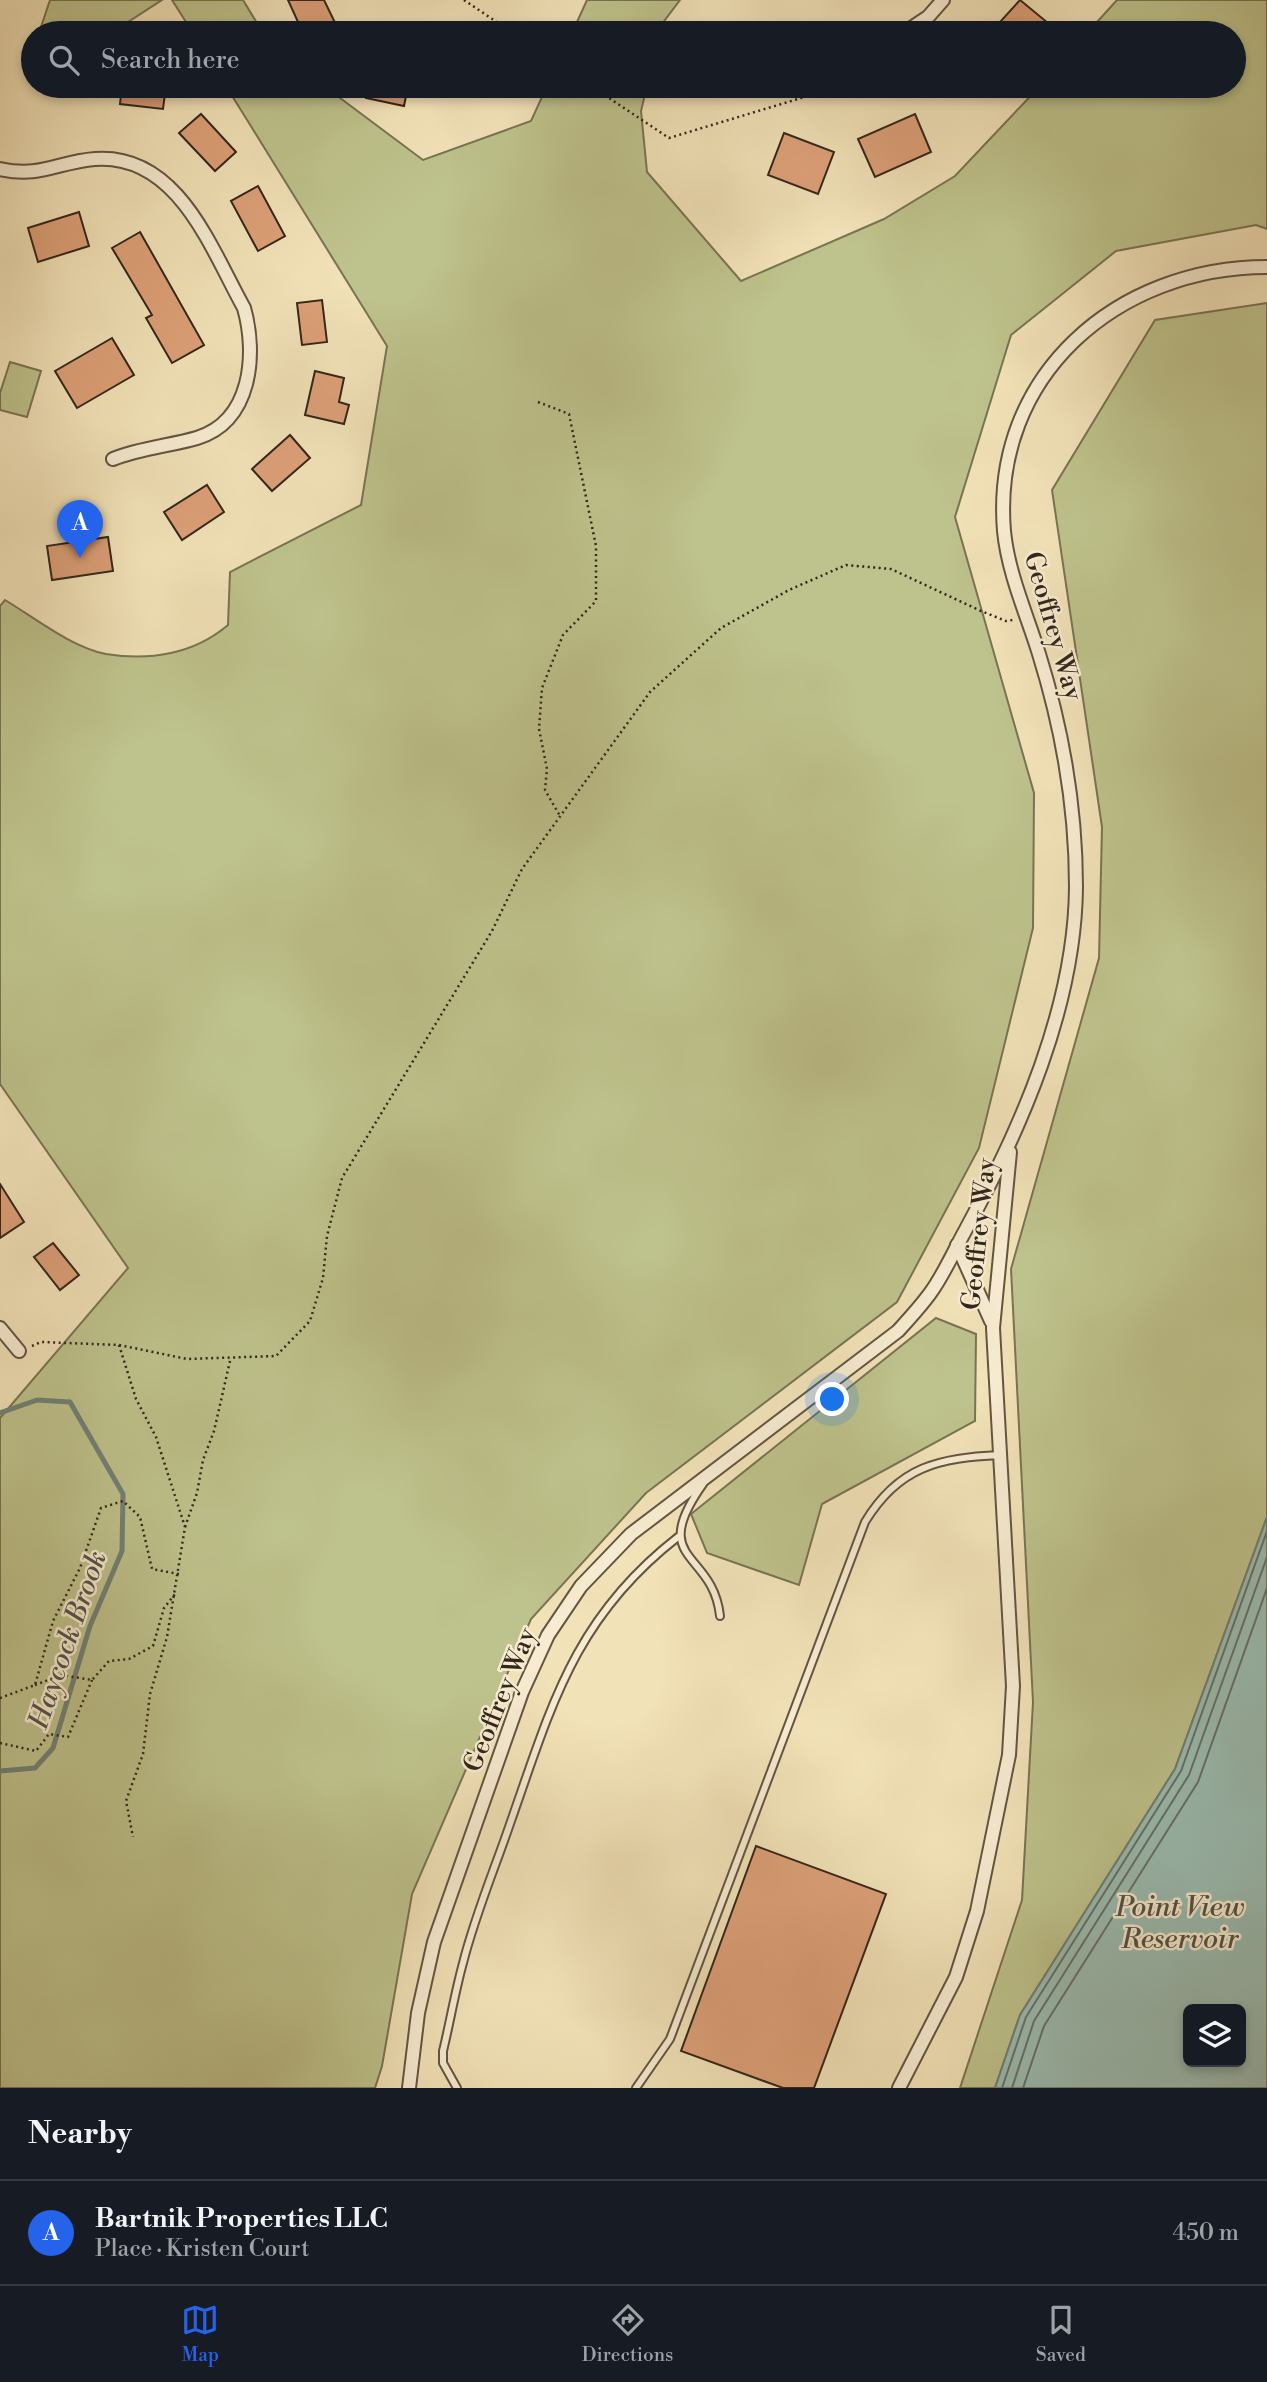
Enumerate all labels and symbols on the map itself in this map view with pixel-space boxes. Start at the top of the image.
pin: A [57,500,103,558]
street label: Geoffrey Way [1017,548,1090,704]
street label: Geoffrey Way [955,1156,1003,1312]
your location [815,1382,849,1416]
water label: Haycock Brook [21,1546,115,1735]
street label: Geoffrey Way [457,1623,544,1777]
water label: Point View Reservoir [1115,1890,1244,1957]

